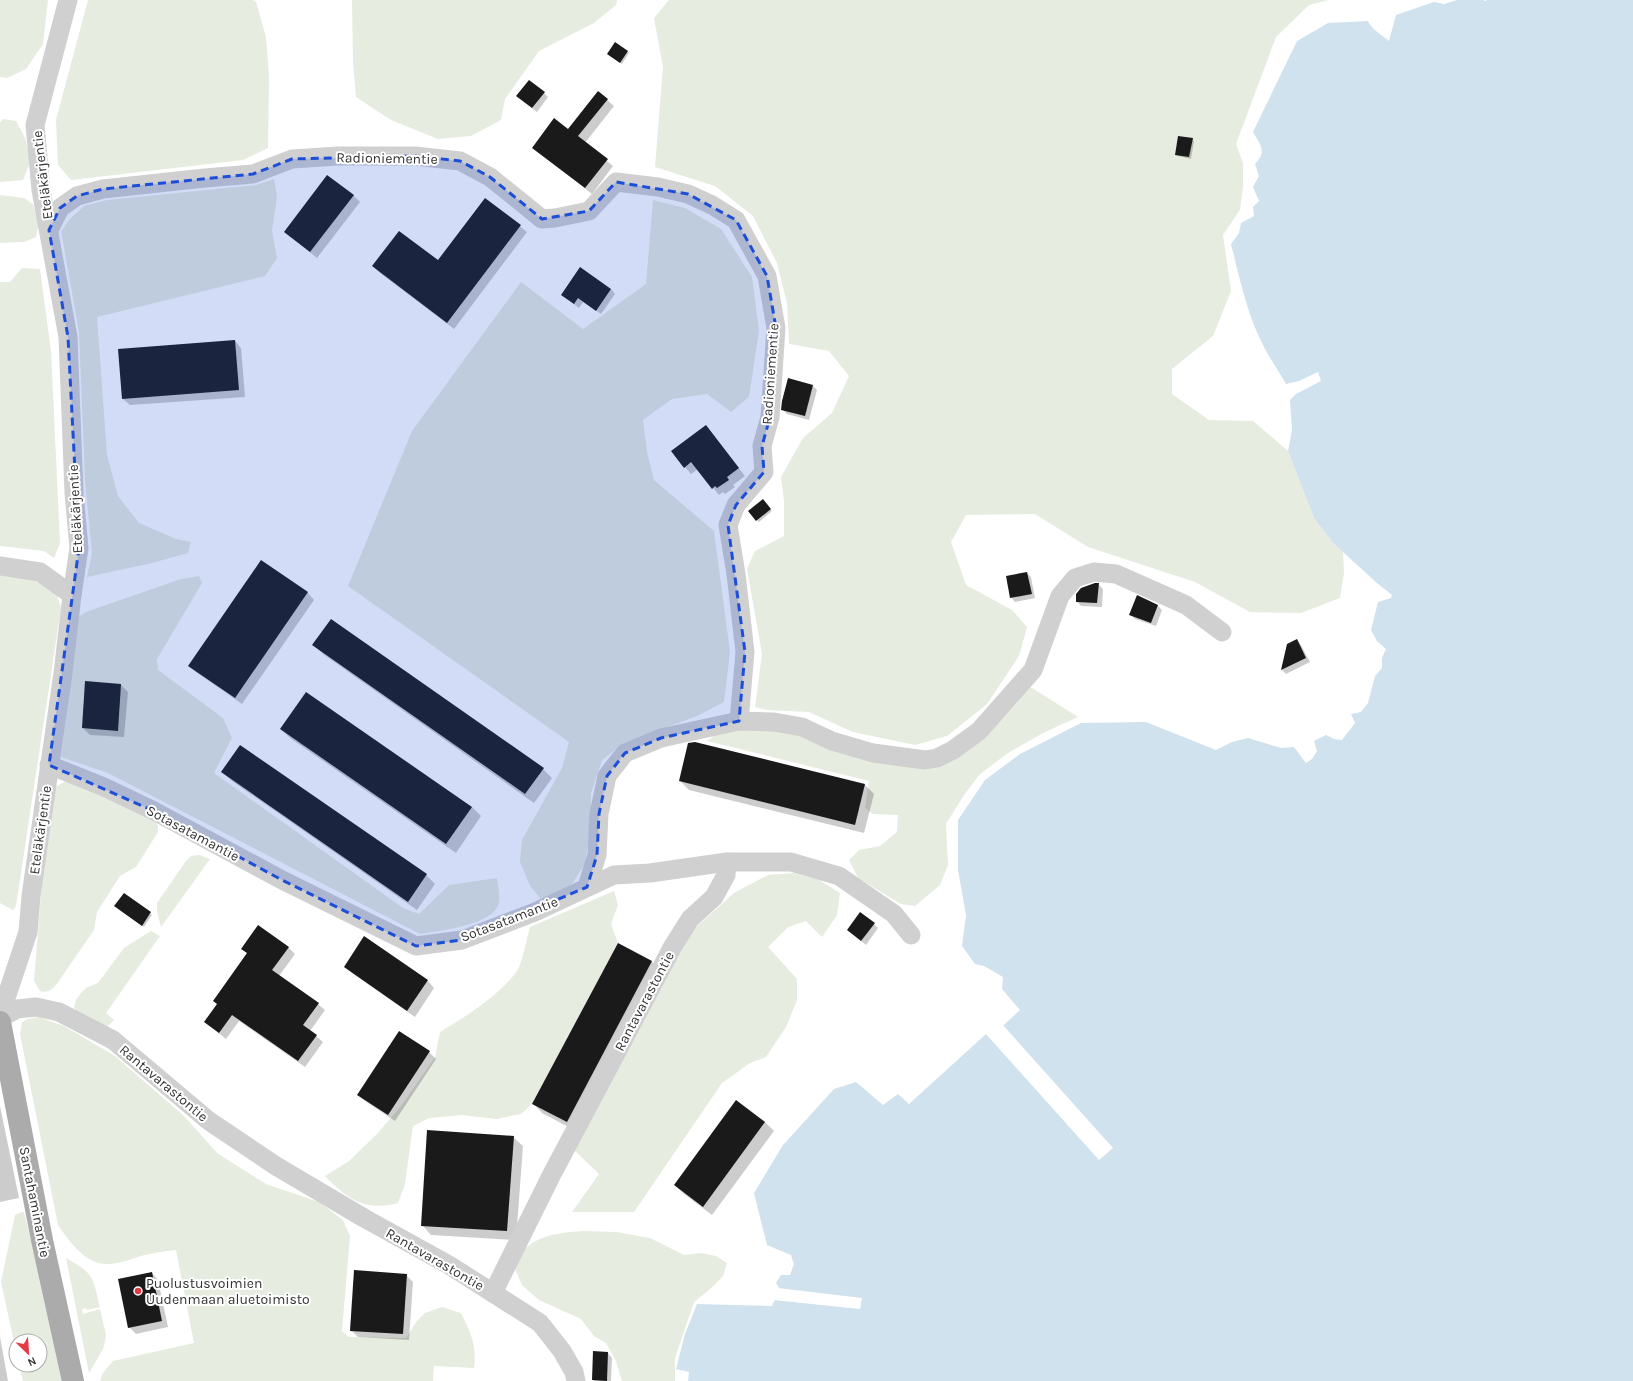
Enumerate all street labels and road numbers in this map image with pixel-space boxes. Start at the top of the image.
street label: Eteläkärjentie [29,130,56,220]
street label: Radioniementie [336,149,438,168]
street label: Radioniementie [758,323,783,425]
street label: Eteläkärjentie [65,464,86,554]
street label: Eteläkärjentie [26,785,55,875]
street label: Sotasatamantie [143,802,242,865]
street label: Sotasatamantie [458,893,560,946]
street label: Rantavarastontie [611,948,678,1054]
street label: Rantavarastontie [116,1041,211,1125]
street label: Santahaminantie [15,1145,54,1259]
street label: Rantavarastontie [383,1224,487,1294]

